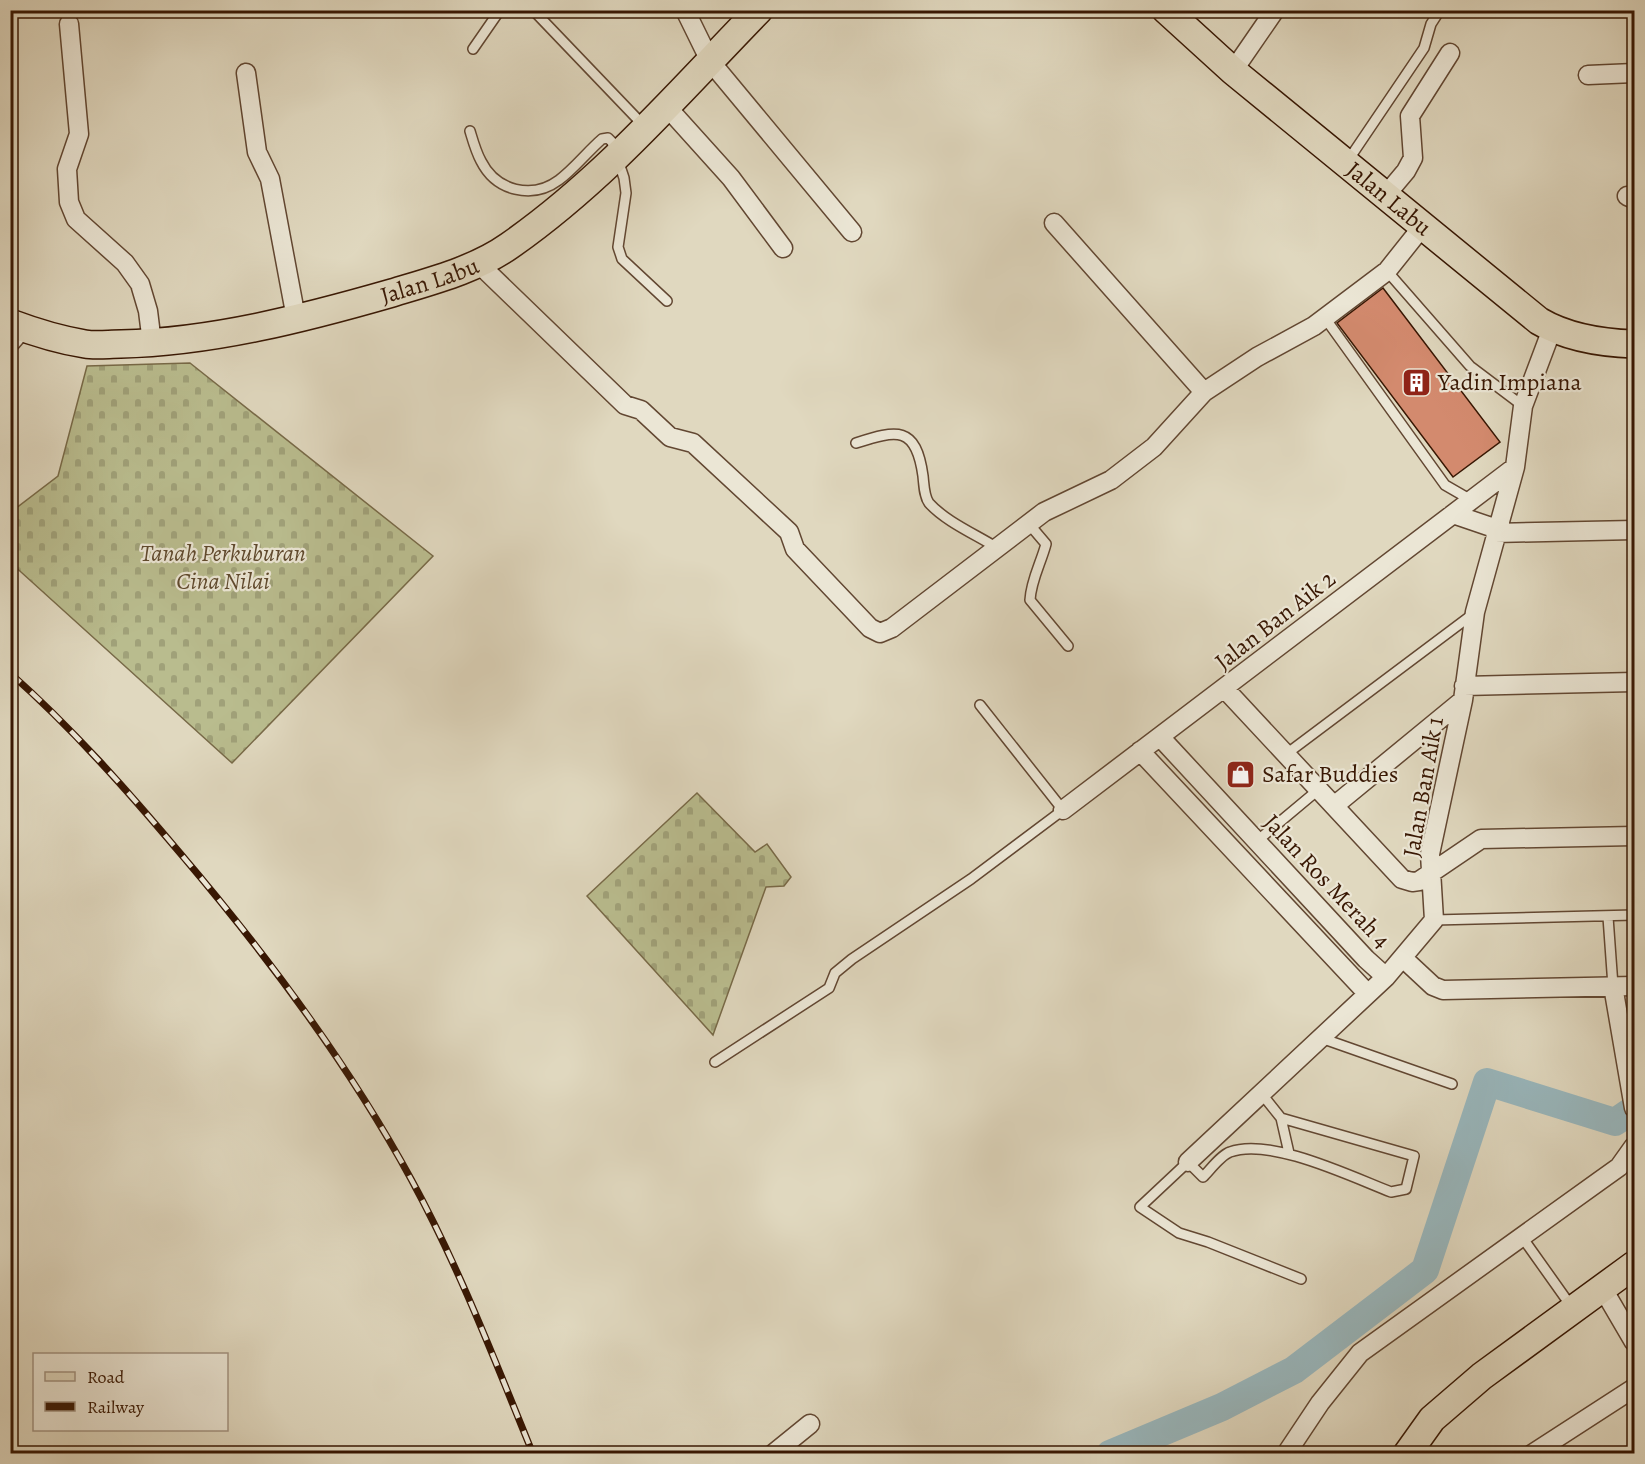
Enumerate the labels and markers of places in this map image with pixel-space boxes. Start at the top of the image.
building icon: Yadin Impiana [1401,366,1433,398]
place label: Yadin Impiana [1437,366,1582,398]
shop icon: Safar Buddies [1225,758,1257,790]
place label: Safar Buddies [1262,758,1399,790]

